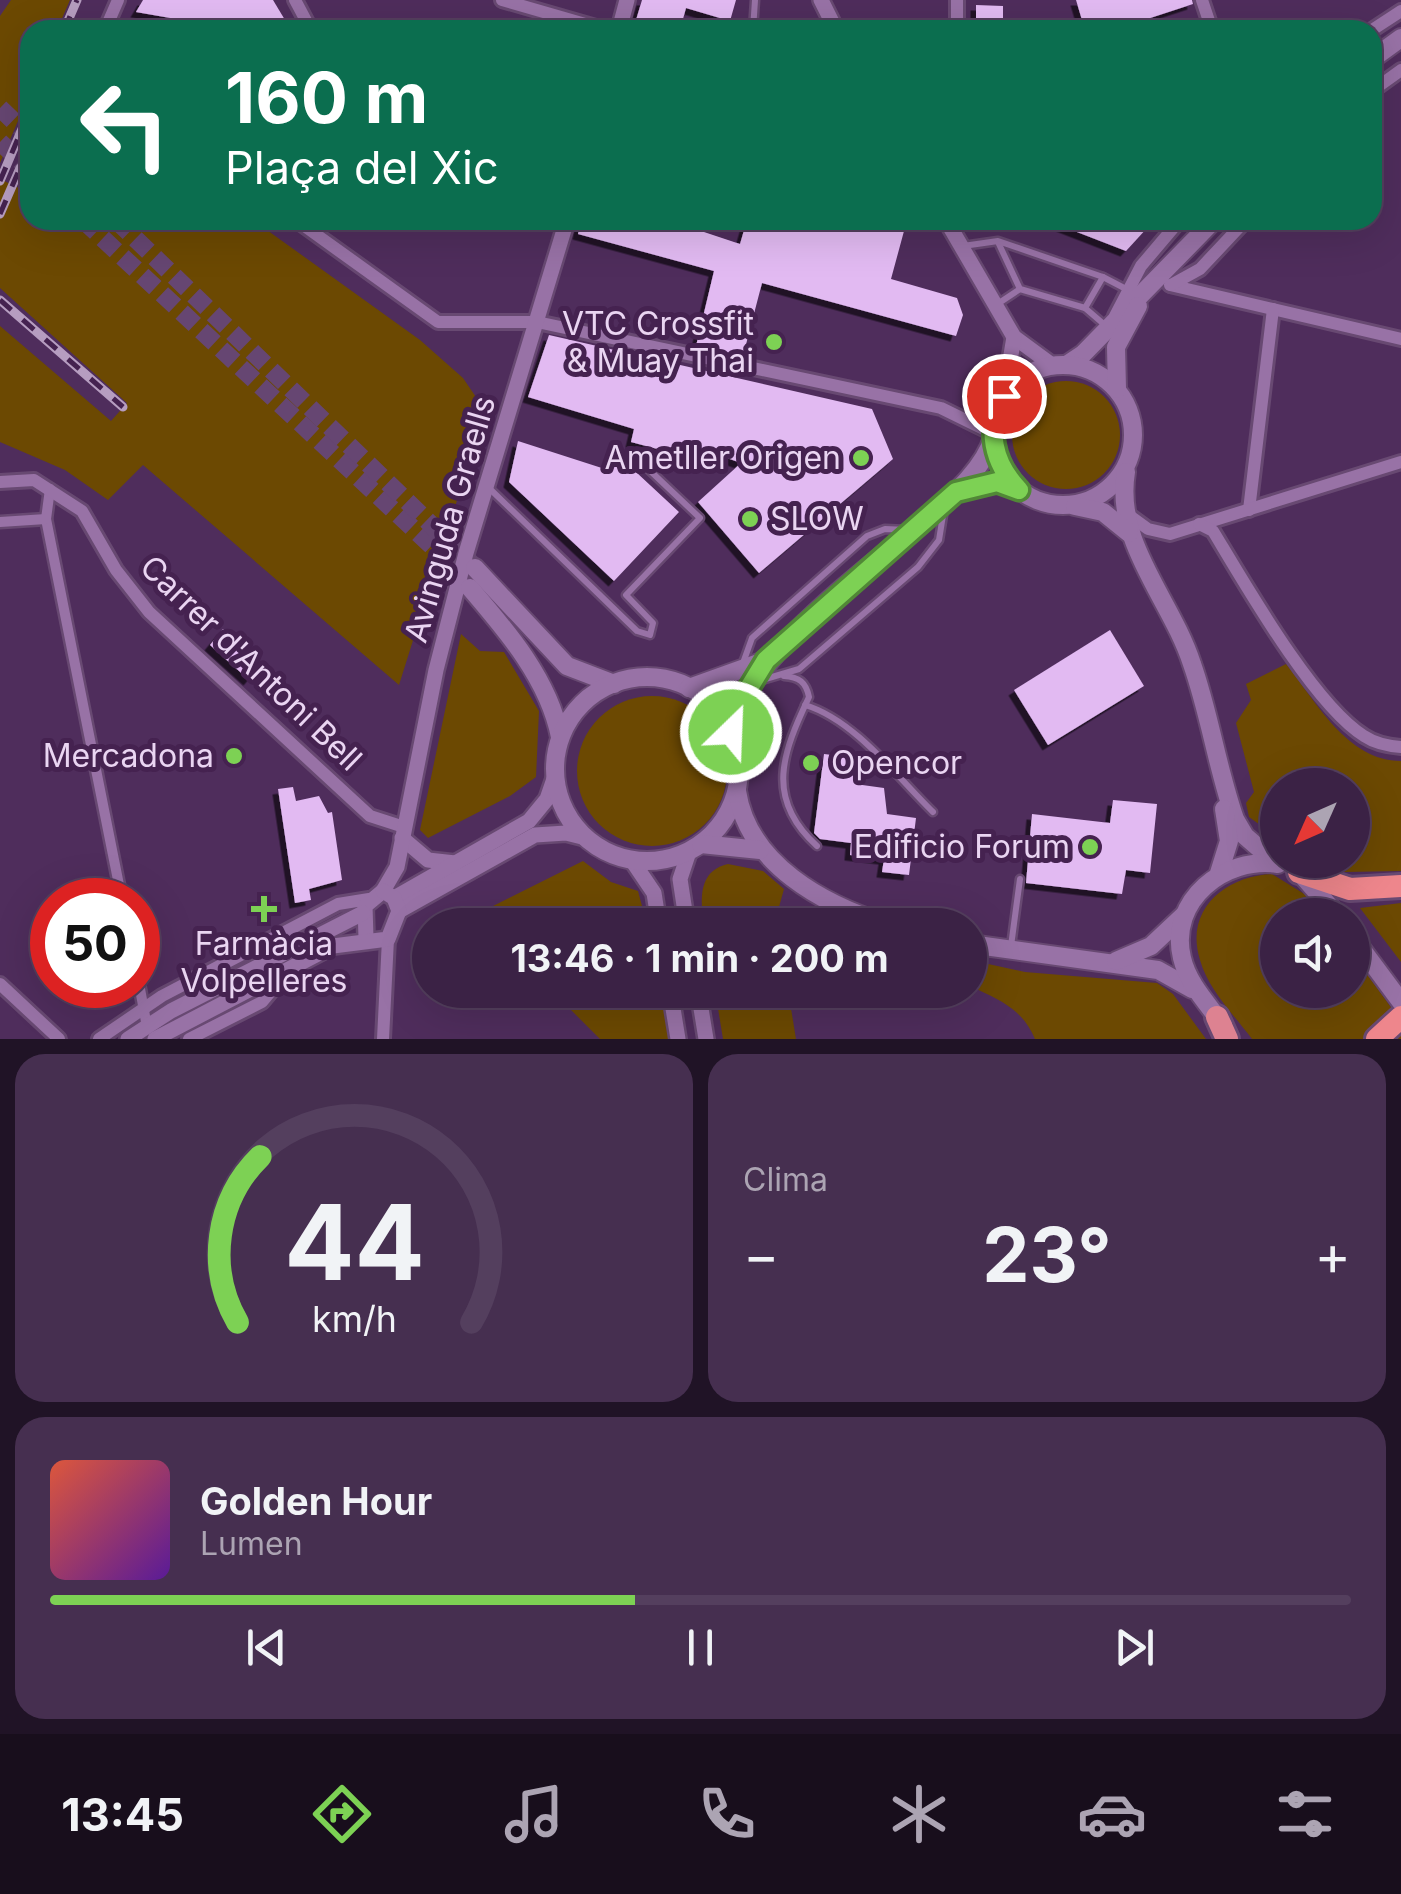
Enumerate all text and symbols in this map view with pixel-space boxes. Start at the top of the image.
text: 160 m [225,55,428,140]
icon: left [60,60,190,190]
text: Plaça del Xic [225,140,499,195]
place label: VTC Crossfit & Muay Thai [562,304,754,380]
marker: VTC Crossfit & Muay Thai [763,331,785,353]
pin [962,354,1047,439]
icon: arrive [977,369,1032,424]
street label: Avinguda Graells [396,391,503,647]
place label: Ametller Origen [605,438,841,477]
marker: Ametller Origen [850,447,872,469]
place label: SLOW [770,499,864,538]
marker: SLOW [739,508,761,530]
street label: Carrer d'Antoni Bell [132,547,370,778]
position arrow [679,680,783,784]
place label: Mercadona [43,736,214,775]
place label: Opencor [831,743,962,782]
marker: Mercadona [223,745,245,767]
marker: Opencor [800,752,822,774]
north arrow [1260,768,1370,878]
map controls [1260,768,1370,1008]
place label: Edificio Forum [854,827,1070,866]
marker: Edificio Forum [1079,836,1101,858]
speed limit sign: 50 [30,878,160,1008]
marker: Farmàcia Volpelleres [253,898,275,920]
button: sound [1260,898,1370,1008]
place label: Farmàcia Volpelleres [181,924,347,1000]
text: 13:46 · 1 min · 200 m [510,935,889,981]
text: Clima [743,1160,828,1199]
text: 44 [284,1179,424,1305]
text: 23° [982,1209,1112,1300]
text: − [743,1222,779,1288]
text: + [1315,1222,1351,1288]
text: km/h [312,1297,396,1341]
text: Golden Hour [200,1478,432,1524]
text: Lumen [200,1524,303,1563]
icon: previous [239,1620,294,1675]
icon: pause [673,1620,728,1675]
icon: next [1107,1620,1162,1675]
icon: directions [307,1779,377,1849]
icon: music [499,1779,569,1849]
icon: phone [692,1779,762,1849]
icon: climate [884,1779,954,1849]
icon: car [1077,1779,1147,1849]
icon: filters [1270,1779,1340,1849]
text: 13:45 [61,1787,184,1842]

